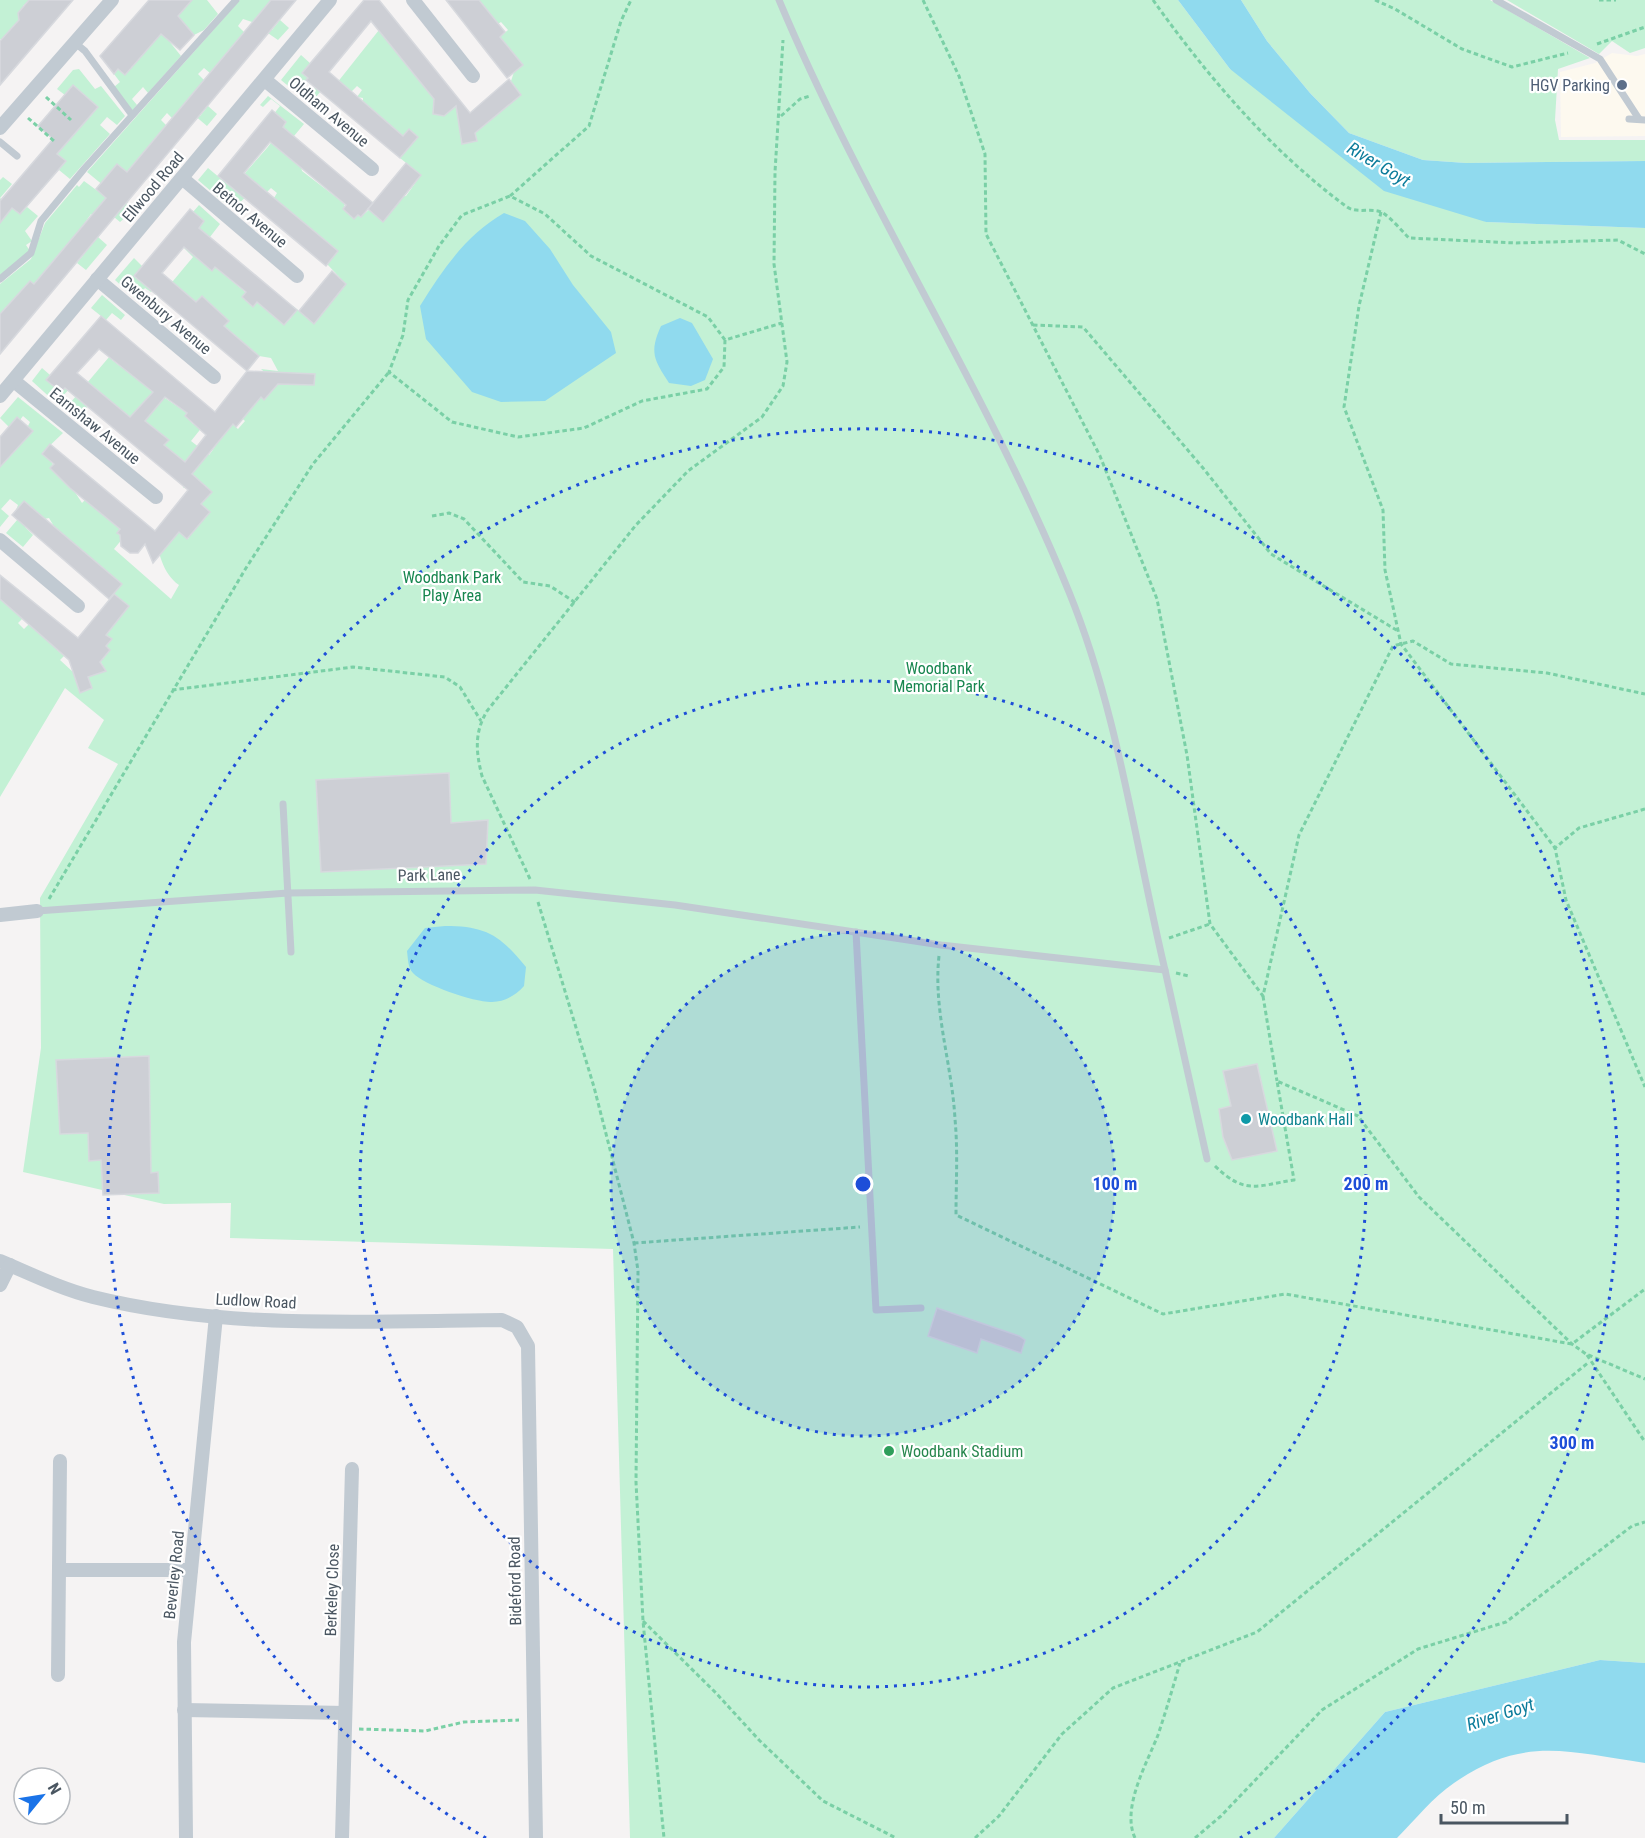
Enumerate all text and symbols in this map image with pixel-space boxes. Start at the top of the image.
street label: Oldham Avenue [285,73,373,151]
place label: HGV Parking [1530,76,1610,95]
marker: HGV Parking [1615,78,1629,92]
water label: River Goyt [1344,137,1415,191]
street label: Ellwood Road [118,148,188,226]
street label: Betnor Avenue [209,178,291,252]
street label: Gwenbury Avenue [117,272,215,358]
street label: Earnshaw Avenue [46,384,144,468]
park label: Woodbank Park Play Area [403,568,502,605]
park label: Woodbank Memorial Park [893,659,986,696]
street label: Park Lane [397,865,461,885]
place label: Woodbank Hall [1258,1110,1353,1129]
marker: Woodbank Hall [1239,1112,1253,1126]
text: 100 m [1093,1173,1137,1194]
text: 200 m [1344,1173,1388,1194]
centre of rings [853,1174,873,1194]
street label: Ludlow Road [215,1289,297,1313]
text: 300 m [1550,1432,1594,1453]
place label: Woodbank Stadium [901,1442,1023,1461]
marker: Woodbank Stadium [882,1444,896,1458]
street label: Beverley Road [160,1530,188,1620]
street label: Bideford Road [505,1536,525,1626]
street label: Berkeley Close [321,1543,343,1637]
water label: River Goyt [1464,1693,1537,1735]
north arrow [12,1766,72,1826]
text: N [44,1780,65,1798]
scale bar [1441,1787,1567,1825]
text: 50 m [1450,1797,1485,1818]

